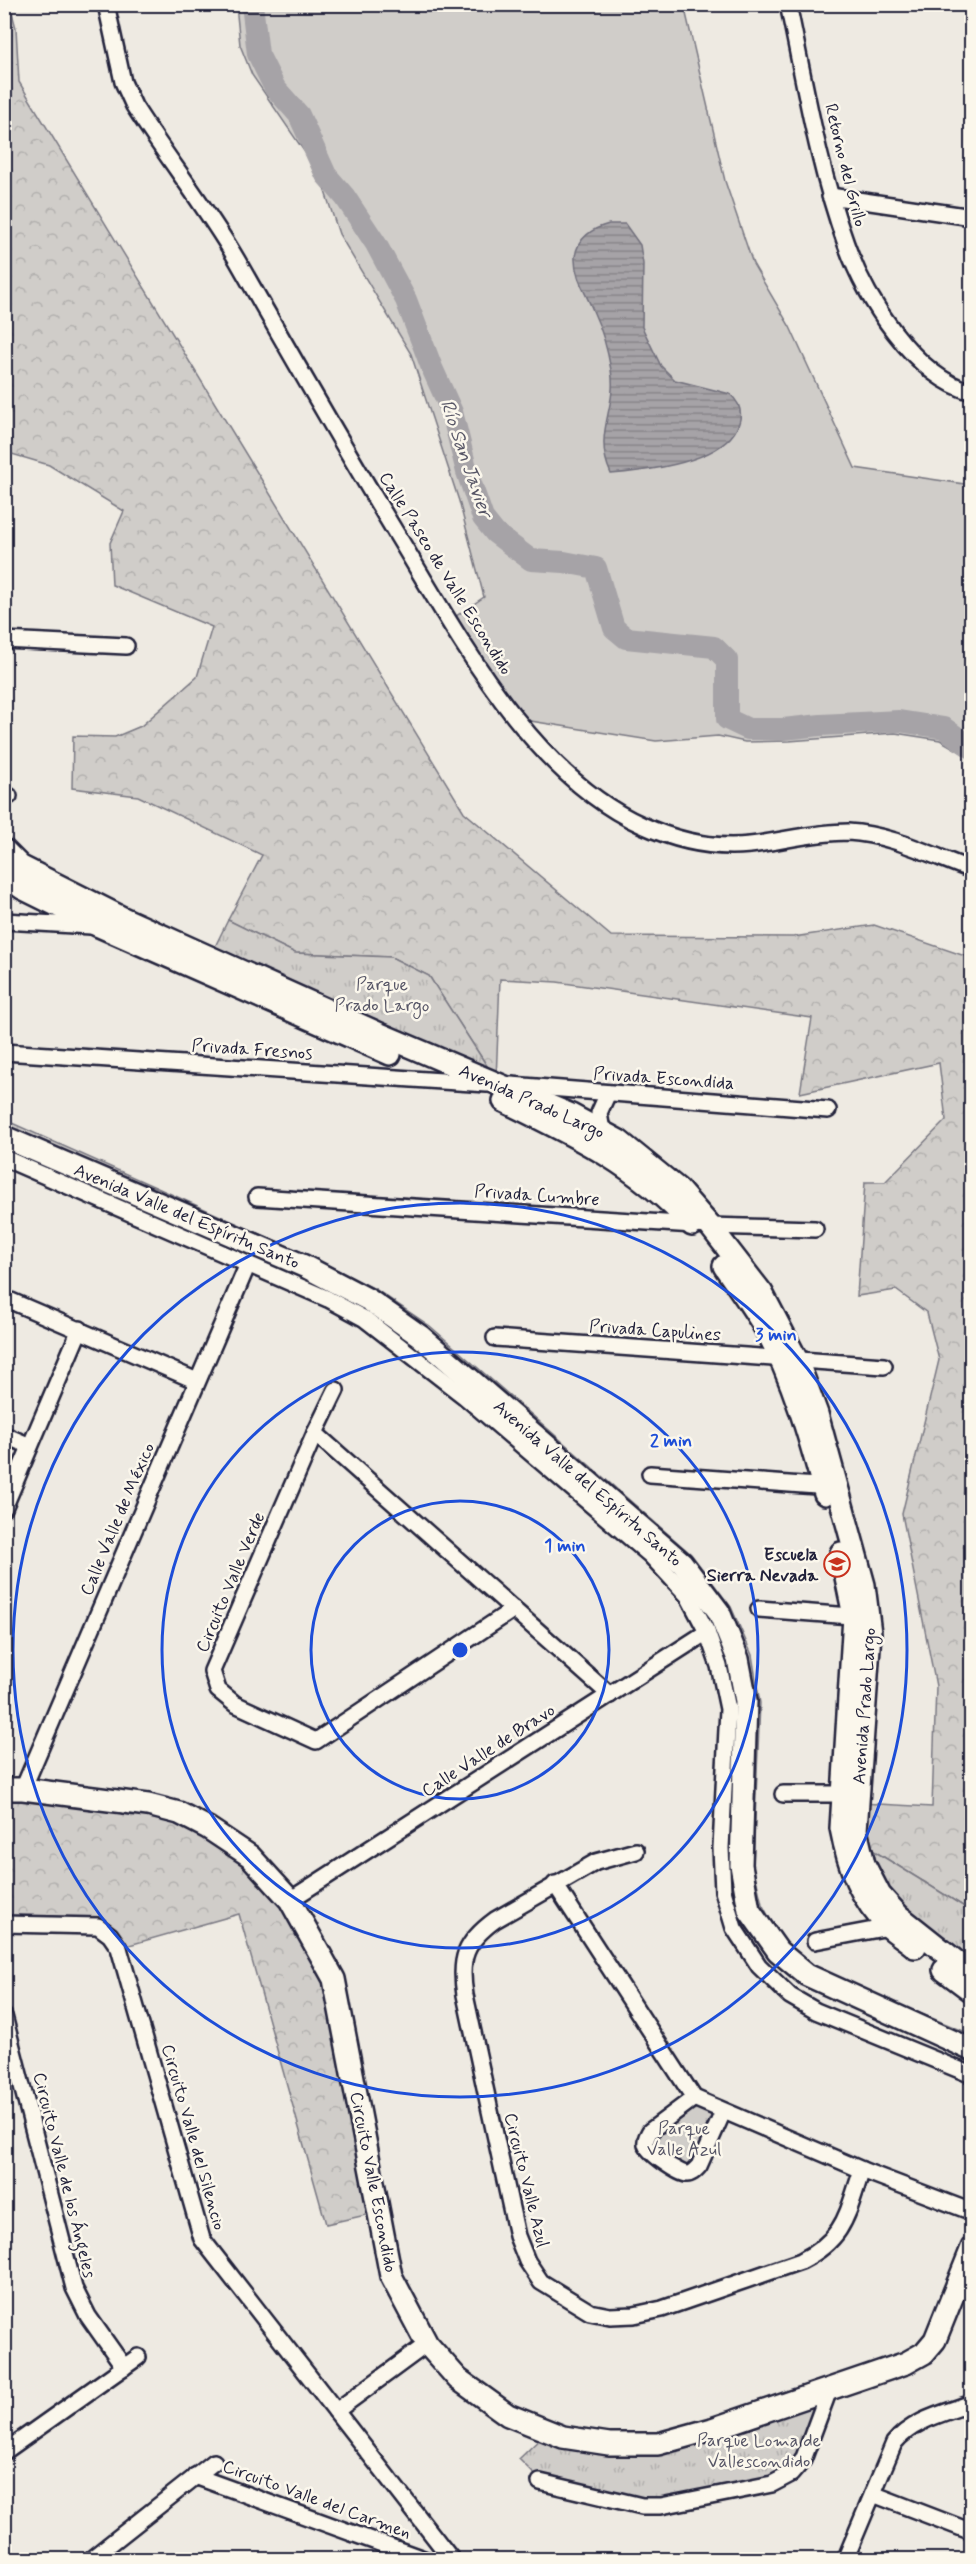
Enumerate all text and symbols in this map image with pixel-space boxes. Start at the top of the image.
street label: Retorno del Grillo [818,101,872,229]
water label: Río San Javier [433,396,499,523]
street label: Calle Paseo de Valle Escondido [373,468,518,680]
park label: Parque Prado Largo [335,973,430,1019]
street label: Privada Fresnos [191,1034,313,1066]
street label: Avenida Prado Largo [455,1059,608,1146]
street label: Privada Escondida [593,1062,735,1096]
street label: Avenida Valle del Espíritu Santo [70,1158,303,1275]
street label: Privada Cumbre [474,1180,600,1212]
street label: Privada Capulines [588,1314,722,1348]
text: 3 min [755,1323,797,1347]
street label: Avenida Valle del Espíritu Santo [488,1395,687,1572]
text: 2 min [650,1429,692,1453]
street label: Calle Valle de México [75,1439,161,1599]
street label: Circuito Valle Verde [191,1509,271,1656]
text: 1 min [544,1534,586,1558]
place label: Escuela Sierra Nevada [707,1543,819,1588]
school or university icon: Escuela Sierra Nevada [822,1549,852,1579]
street label: Avenida Prado Largo [848,1627,883,1785]
centre of rings [450,1640,470,1660]
street label: Calle Valle de Bravo [417,1699,560,1803]
street label: Circuito Valle del Silencio [155,2042,231,2233]
street label: Circuito Valle de los Ángeles [25,2070,101,2281]
street label: Circuito Valle Escondido [344,2090,402,2275]
street label: Circuito Valle Azul [498,2110,554,2250]
park label: Parque Valle Azul [647,2117,721,2162]
park label: Parque Loma de Vallescondido [697,2429,821,2474]
street label: Circuito Valle del Carmen [219,2455,414,2545]

